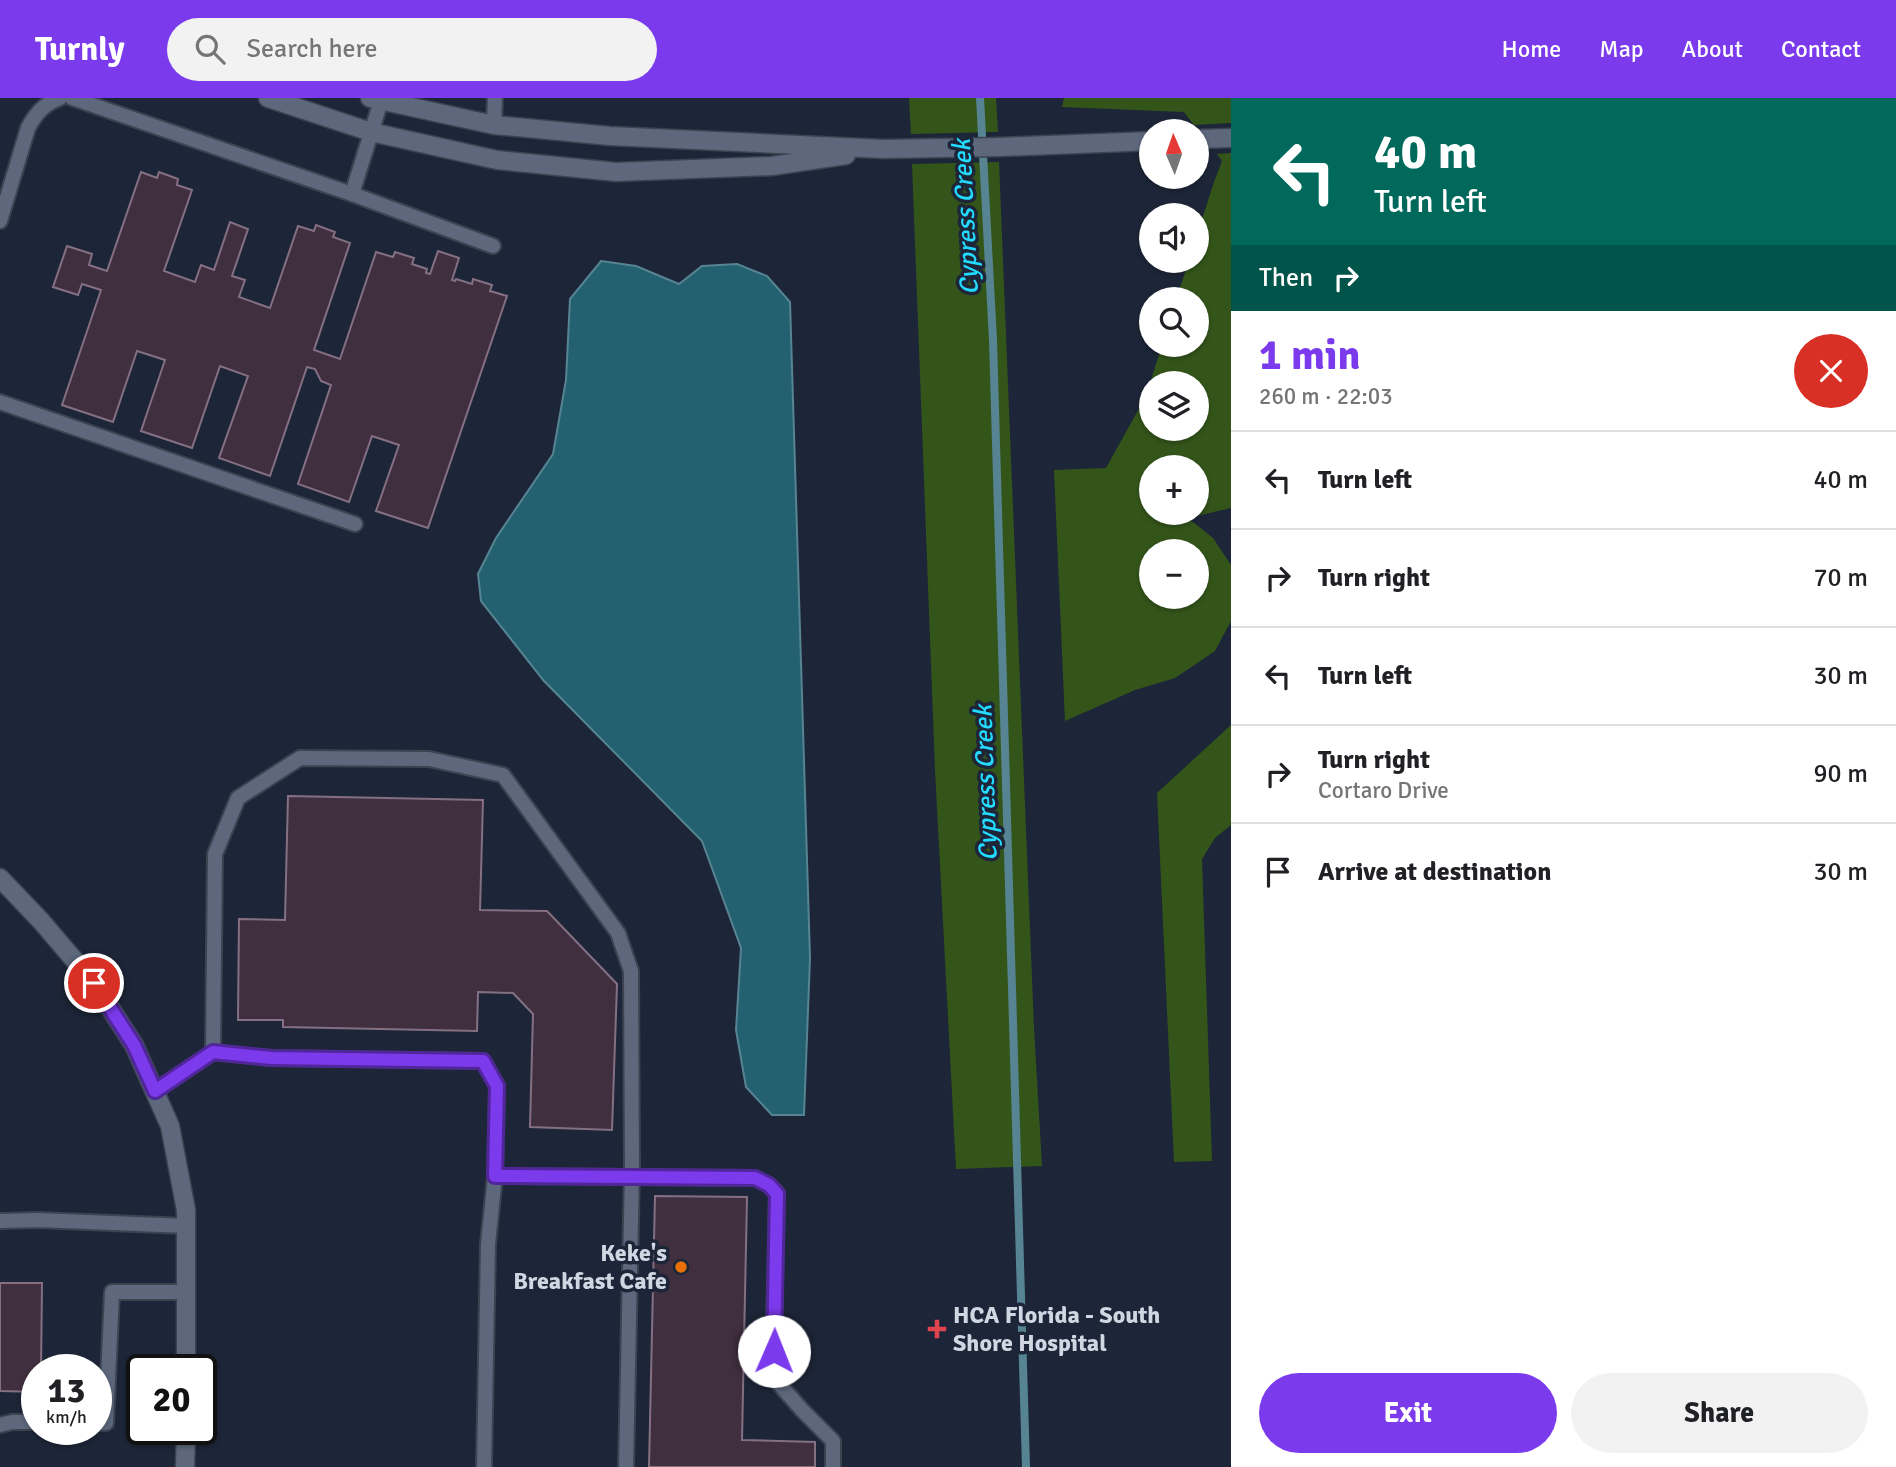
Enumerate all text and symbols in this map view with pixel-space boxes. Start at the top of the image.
search box [167,18,657,81]
text: Turnly [35,29,125,70]
icon: search [191,30,229,68]
text: Search here [247,33,378,65]
text: Home [1501,34,1561,64]
text: Map [1599,34,1644,64]
text: About [1682,34,1743,64]
text: Contact [1781,34,1861,64]
north arrow [1139,119,1209,189]
map controls [1139,119,1209,609]
text: 40 m [1374,122,1477,182]
icon: left [1259,126,1350,217]
water label: Cypress Creek [946,136,986,296]
text: Turn left [1374,182,1487,221]
button: sound [1139,203,1209,273]
icon: right [1327,259,1365,297]
text: Then [1259,262,1313,294]
button: search [1139,287,1209,357]
text: 1 min [1259,330,1360,381]
button: close [1794,334,1868,408]
button: layers [1139,371,1209,441]
text: 260 m · 22:03 [1259,382,1393,411]
button: + [1139,455,1209,525]
icon: left [1259,461,1297,499]
text: Turn left [1318,464,1412,496]
text: 40 m [1813,464,1868,496]
button: − [1139,539,1209,609]
icon: right [1259,559,1297,597]
text: Turn right [1318,562,1430,594]
text: 70 m [1813,562,1868,594]
icon: left [1259,657,1297,695]
text: Turn left [1318,660,1412,692]
text: 30 m [1813,660,1868,692]
water label: Cypress Creek [967,702,1005,862]
text: Turn right [1318,744,1430,776]
icon: right [1259,755,1297,793]
text: 90 m [1813,758,1868,790]
text: Cortaro Drive [1318,776,1449,805]
icon: arrive [1259,853,1297,891]
text: Arrive at destination [1318,856,1551,888]
text: 30 m [1813,856,1868,888]
pin [64,953,124,1013]
icon: arrive [75,964,113,1002]
place label: Keke's Breakfast Cafe [513,1238,667,1296]
marker: Keke's Breakfast Cafe [673,1259,689,1275]
place label: HCA Florida - South Shore Hospital [953,1300,1160,1358]
position arrow [737,1314,811,1388]
marker: HCA Florida - South Shore Hospital [927,1319,947,1339]
speed limit sign: 20 [126,1354,217,1445]
text: 13 [48,1369,85,1412]
button: Exit [1259,1373,1557,1453]
button: Share [1571,1373,1868,1453]
text: km/h [46,1406,87,1428]

